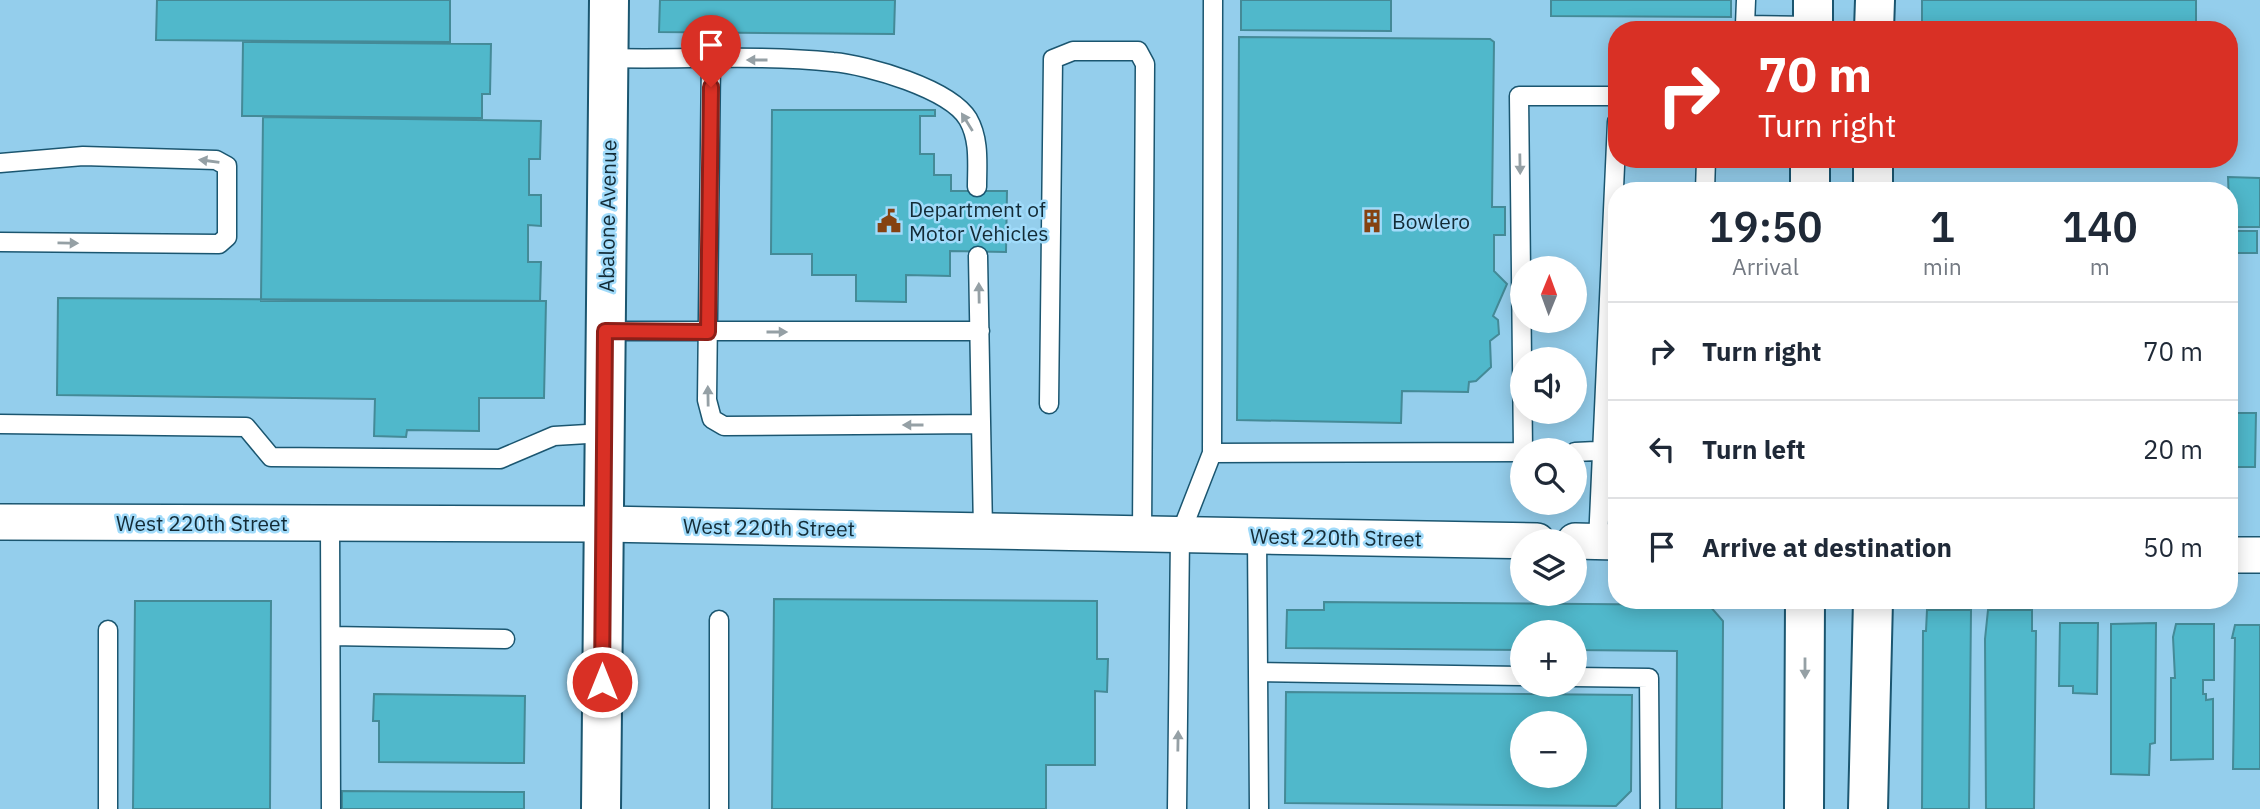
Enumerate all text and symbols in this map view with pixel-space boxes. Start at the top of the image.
pin [681,15,741,87]
icon: arrive [692,26,730,64]
text: 70 m [1758,42,1872,105]
icon: right [1643,49,1734,140]
one-way arrow [746,54,768,66]
text: Turn right [1758,104,1896,146]
one-way arrow [961,112,974,131]
street label: Abalone Avenue [592,139,622,293]
one-way arrow [1514,153,1526,175]
one-way arrow [198,155,220,166]
place label: Department of Motor Vehicles [909,195,1048,247]
text: 19:50 [1708,199,1823,254]
text: 1 [1930,199,1955,254]
text: 140 [2062,199,2138,254]
public building icon: Department of Motor Vehicles [875,207,903,235]
building icon: Bowlero [1358,207,1386,235]
place label: Bowlero [1392,207,1470,235]
one-way arrow [57,237,79,248]
text: Arrival [1732,251,1799,281]
text: min [1923,251,1962,281]
text: m [2090,251,2110,281]
north arrow [1510,256,1587,332]
map controls [1510,256,1587,788]
one-way arrow [973,282,985,304]
one-way arrow [766,326,788,338]
icon: right [1643,332,1681,370]
text: Turn right [1702,334,1821,368]
text: 70 m [2143,334,2203,368]
button: sound [1510,347,1587,424]
one-way arrow [702,385,713,407]
one-way arrow [902,419,924,431]
icon: left [1643,430,1681,468]
text: Turn left [1702,432,1805,466]
text: 20 m [2143,432,2203,466]
button: search [1510,438,1587,515]
street label: West 220th Street [116,509,288,537]
street label: West 220th Street [683,512,855,542]
street label: West 220th Street [1250,522,1422,552]
icon: arrive [1643,528,1681,566]
button: layers [1510,529,1587,606]
text: Arrive at destination [1702,530,1952,564]
text: 50 m [2143,530,2203,564]
button: + [1510,620,1587,697]
position arrow [565,645,639,719]
one-way arrow [1799,658,1811,680]
button: − [1510,711,1587,788]
one-way arrow [1172,730,1184,752]

